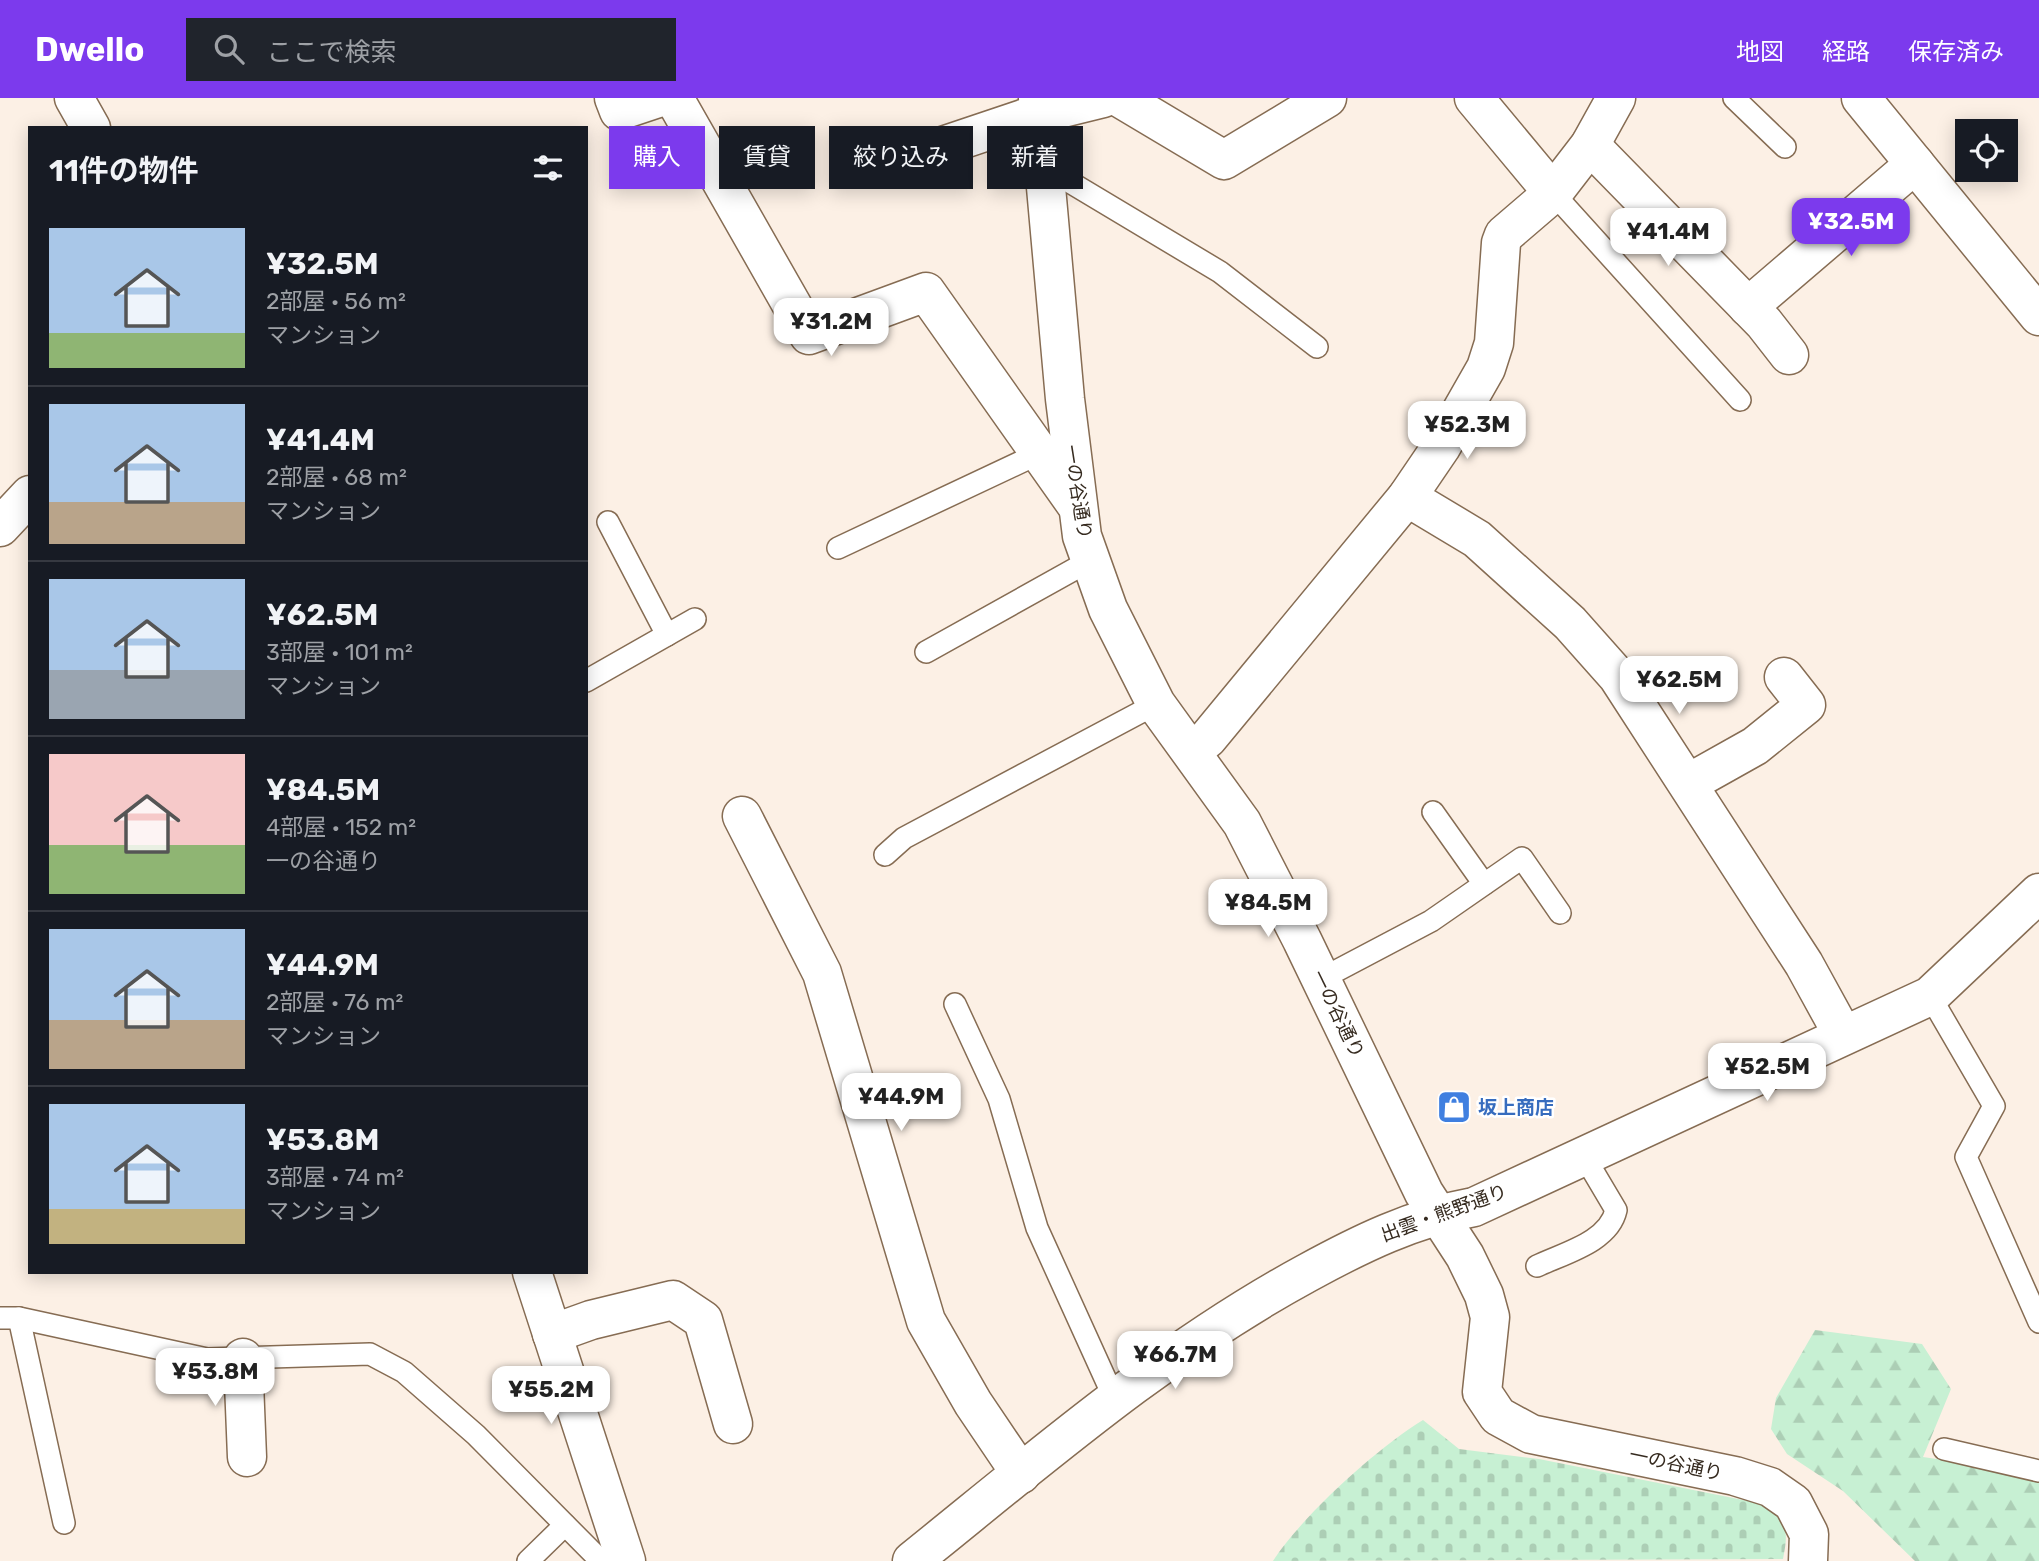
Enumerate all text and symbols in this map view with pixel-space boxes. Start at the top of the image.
search box [186,18,676,81]
text: Dwello [35,30,144,69]
icon: search [210,30,248,68]
text: ここで検索 [266,37,396,68]
text: 地図 [1736,38,1784,66]
text: 経路 [1822,38,1870,66]
text: 保存済み [1908,38,2004,66]
map controls [1955,119,2018,182]
button: locate [1955,119,2018,182]
chip: 購入 [609,126,705,189]
chip: 賃貸 [719,126,815,189]
chip: 絞り込み [829,126,973,189]
chip: 新着 [987,126,1083,189]
icon: filters [529,149,567,187]
text: 11件の物件 [49,153,199,189]
pin: ¥32.5M [1794,198,1908,258]
text: ¥32.5M [1808,207,1894,235]
pin: ¥41.4M [1611,208,1725,268]
text: ¥41.4M [1626,217,1710,245]
text: ¥32.5M [266,246,379,282]
icon: home [105,256,189,340]
text: 2部屋 · 56 m² [266,287,406,315]
pin: ¥31.2M [774,299,888,358]
text: ¥31.2M [790,307,872,335]
text: マンション [266,321,381,349]
pin: ¥52.3M [1410,402,1524,461]
text: ¥52.3M [1424,410,1510,438]
text: ¥41.4M [266,422,375,458]
icon: home [105,432,189,516]
street label: 一の谷通り [1059,443,1097,541]
text: 2部屋 · 68 m² [266,463,407,491]
text: マンション [266,497,381,525]
text: ¥62.5M [266,597,378,633]
icon: home [105,607,189,691]
text: 3部屋 · 101 m² [266,638,413,666]
pin: ¥62.5M [1622,656,1736,716]
text: ¥62.5M [1636,665,1722,693]
text: マンション [266,672,381,700]
text: ¥84.5M [266,772,380,808]
icon: home [105,782,189,866]
text: 4部屋 · 152 m² [266,813,416,841]
text: 一の谷通り [266,847,381,875]
pin: ¥84.5M [1211,880,1325,939]
text: ¥84.5M [1224,888,1312,916]
text: ¥44.9M [266,947,379,983]
icon: home [105,957,189,1041]
street label: 一の谷通り [1307,966,1369,1062]
text: 2部屋 · 76 m² [266,988,403,1016]
text: マンション [266,1022,381,1050]
pin: ¥52.5M [1710,1044,1824,1103]
text: ¥52.5M [1724,1052,1810,1080]
pin: ¥44.9M [844,1074,958,1133]
text: ¥44.9M [858,1082,944,1110]
shop icon: 坂上商店 [1435,1088,1473,1126]
place label: 坂上商店 [1478,1096,1554,1119]
text: ¥53.8M [266,1122,379,1158]
icon: home [105,1132,189,1216]
text: 3部屋 · 74 m² [266,1163,404,1191]
street label: 出雲・熊野通り [1378,1179,1510,1247]
text: マンション [266,1197,381,1225]
pin: ¥66.7M [1118,1332,1232,1391]
text: ¥66.7M [1133,1340,1217,1368]
pin: ¥53.8M [158,1348,272,1408]
text: ¥53.8M [172,1357,258,1385]
pin: ¥55.2M [494,1366,608,1426]
text: ¥55.2M [508,1375,594,1403]
street label: 一の谷通り [1627,1443,1725,1485]

